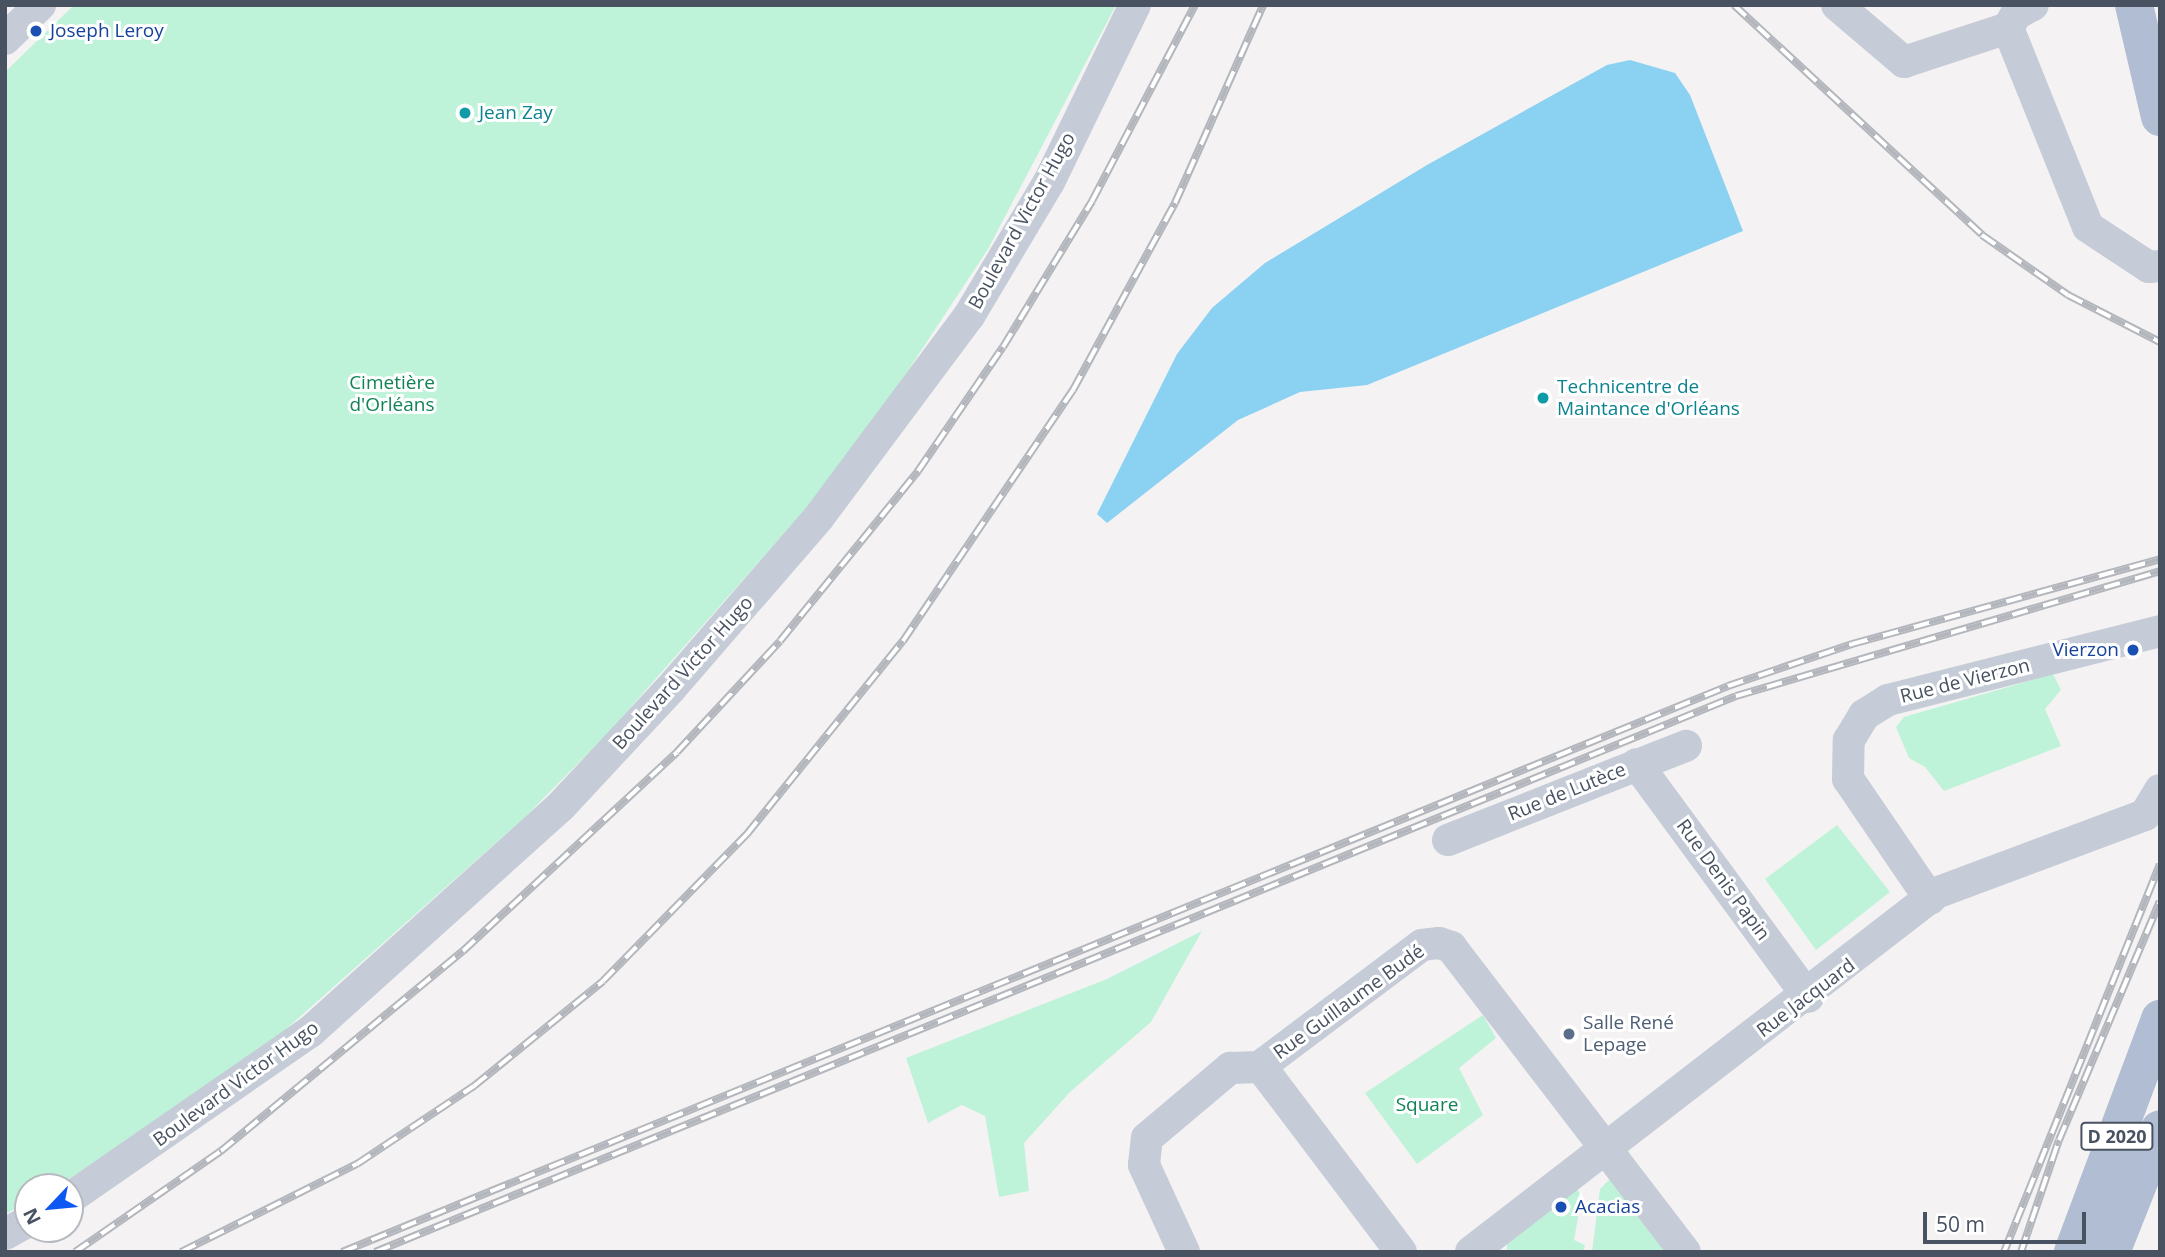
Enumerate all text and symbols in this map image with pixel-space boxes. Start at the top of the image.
place label: Joseph Leroy [50,20,164,42]
marker: Joseph Leroy [28,23,44,39]
place label: Jean Zay [479,102,553,124]
marker: Jean Zay [457,105,473,121]
street label: Boulevard Victor Hugo [964,129,1080,313]
park label: Cimetière d'Orléans [349,372,435,416]
place label: Technicentre de Maintance d'Orléans [1557,376,1740,420]
marker: Technicentre de Maintance d'Orléans [1535,390,1551,406]
street label: Boulevard Victor Hugo [608,592,758,754]
place label: Vierzon [2052,639,2119,661]
marker: Vierzon [2125,642,2141,658]
street label: Rue de Vierzon [1898,654,2032,708]
street label: Rue de Lutèce [1505,758,1629,826]
street label: Rue Denis Papin [1671,815,1775,945]
street label: Rue Guillaume Budé [1269,940,1429,1064]
street label: Rue Jacquard [1752,954,1860,1042]
place label: Salle René Lepage [1583,1012,1674,1056]
street label: Boulevard Victor Hugo [149,1016,323,1152]
marker: Salle René Lepage [1561,1026,1577,1042]
park label: Square [1396,1094,1458,1116]
road number: D 2020 [2080,1121,2154,1150]
north arrow [14,1173,84,1243]
place label: Acacias [1575,1196,1640,1218]
scale bar [1927,1198,2090,1242]
marker: Acacias [1553,1199,1569,1215]
text: N [17,1204,47,1229]
text: 50 m [1936,1210,1985,1238]

